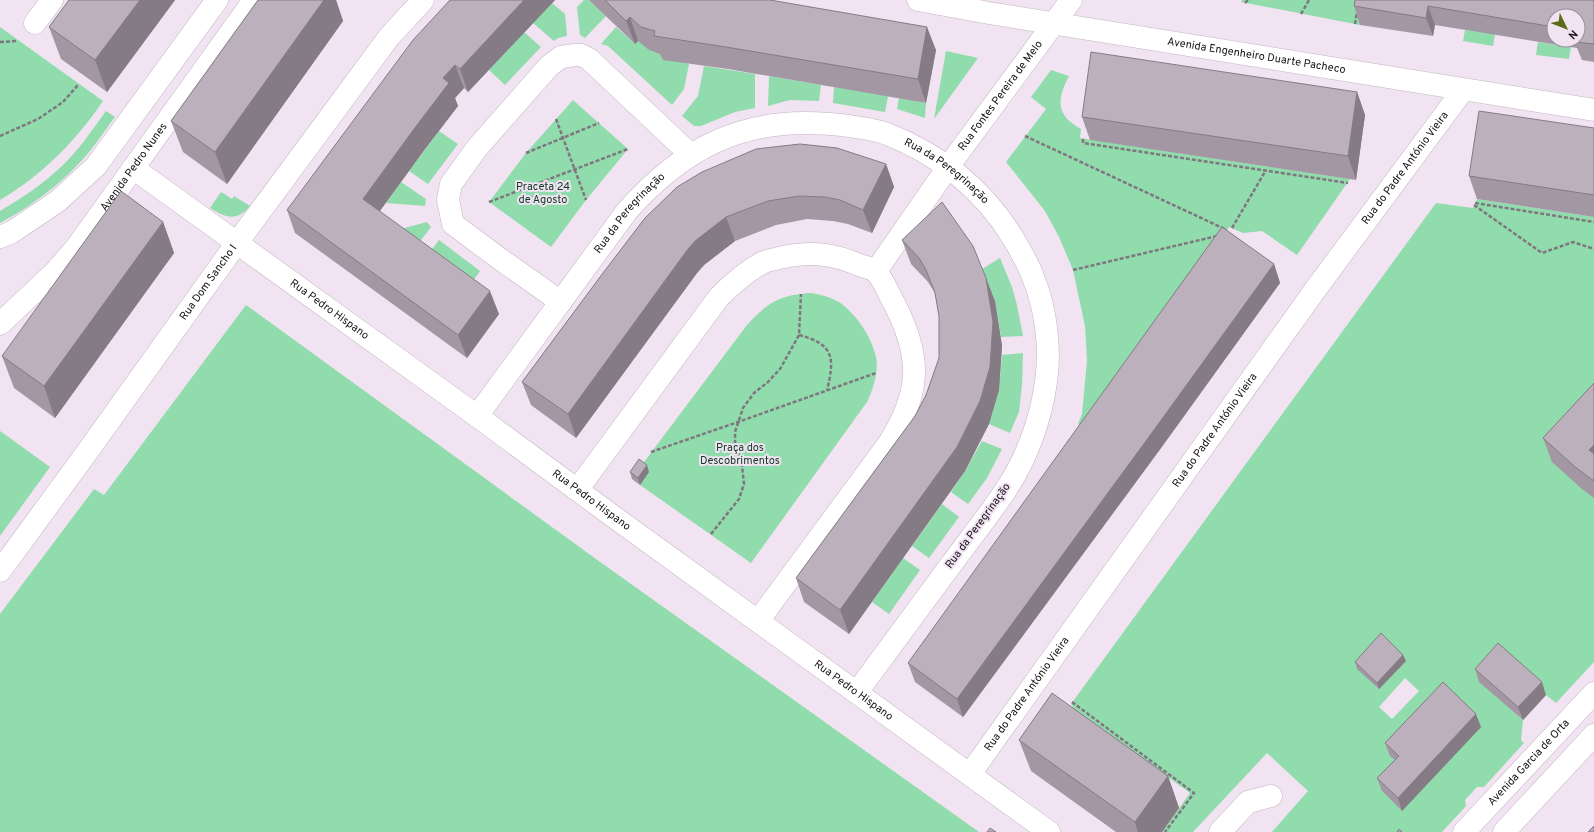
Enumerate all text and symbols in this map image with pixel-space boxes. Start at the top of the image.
north arrow [1546,8,1586,48]
text: N [1565,26,1580,42]
street label: Avenida Engenheiro Duarte Pacheco [1166,35,1347,77]
street label: Rua Fontes Pereira de Melo [955,38,1046,154]
street label: Rua do Padre António Vieira [1359,109,1452,227]
street label: Avenida Pedro Nunes [98,120,170,214]
street label: Rua da Peregrinação [902,135,992,207]
street label: Rua da Peregrinação [591,170,668,256]
park label: Praceta 24 de Agosto [516,180,570,207]
street label: Rua Dom Sancho I [177,242,240,323]
street label: Rua Pedro Hispano [287,276,372,343]
street label: Rua do Padre António Vieira [1169,370,1261,490]
park label: Praça dos Descobrimentos [700,441,780,468]
street label: Rua Pedro Hispano [549,467,633,534]
street label: Rua da Peregrinação [942,481,1014,571]
street label: Rua do Padre António Vieira [981,634,1073,754]
street label: Rua Pedro Hispano [811,657,896,724]
street label: Avenida Garcia de Orta [1485,716,1573,809]

